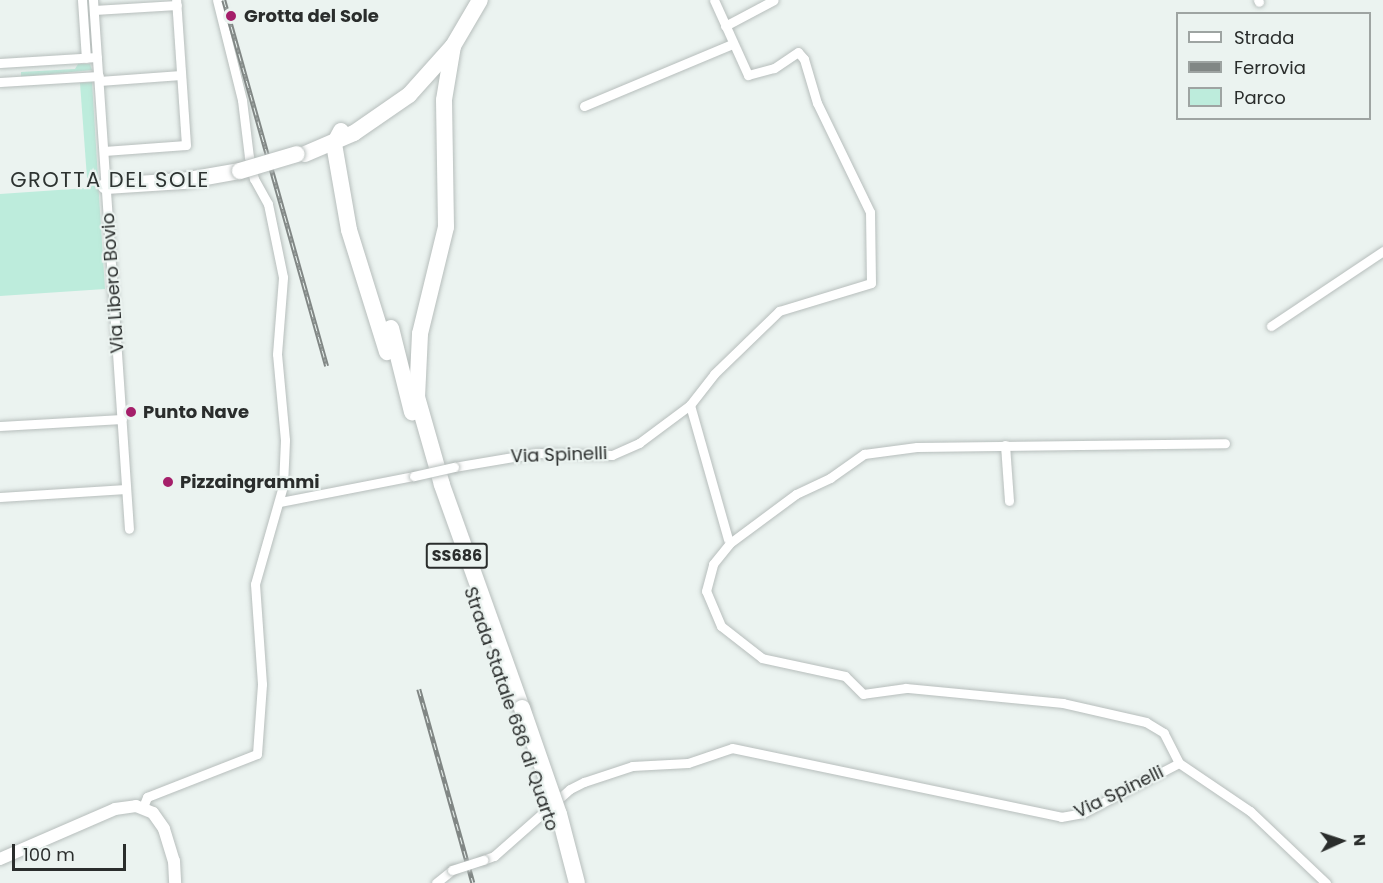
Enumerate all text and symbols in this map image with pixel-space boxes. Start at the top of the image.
place label: Grotta del Sole [244,5,379,27]
marker: Grotta del Sole [222,7,240,25]
legend [1176,12,1371,120]
text: Strada [1234,25,1294,50]
text: Ferrovia [1234,55,1306,80]
text: Parco [1234,85,1286,110]
district label: GROTTA DEL SOLE [10,167,210,193]
street label: Via Libero Bovio [97,212,129,354]
place label: Punto Nave [143,401,249,423]
marker: Punto Nave [124,405,138,419]
street label: Via Spinelli [510,443,608,467]
place label: Pizzaingrammi [180,471,320,493]
marker: Pizzaingrammi [161,475,175,489]
road number: SS686 [426,543,488,569]
street label: Strada Statale 686 di Quarto [459,584,563,834]
street label: Via Spinelli [1071,761,1167,823]
north arrow [1311,811,1371,871]
scale bar [15,832,129,870]
text: N [1348,833,1371,847]
text: 100 m [23,842,75,867]

